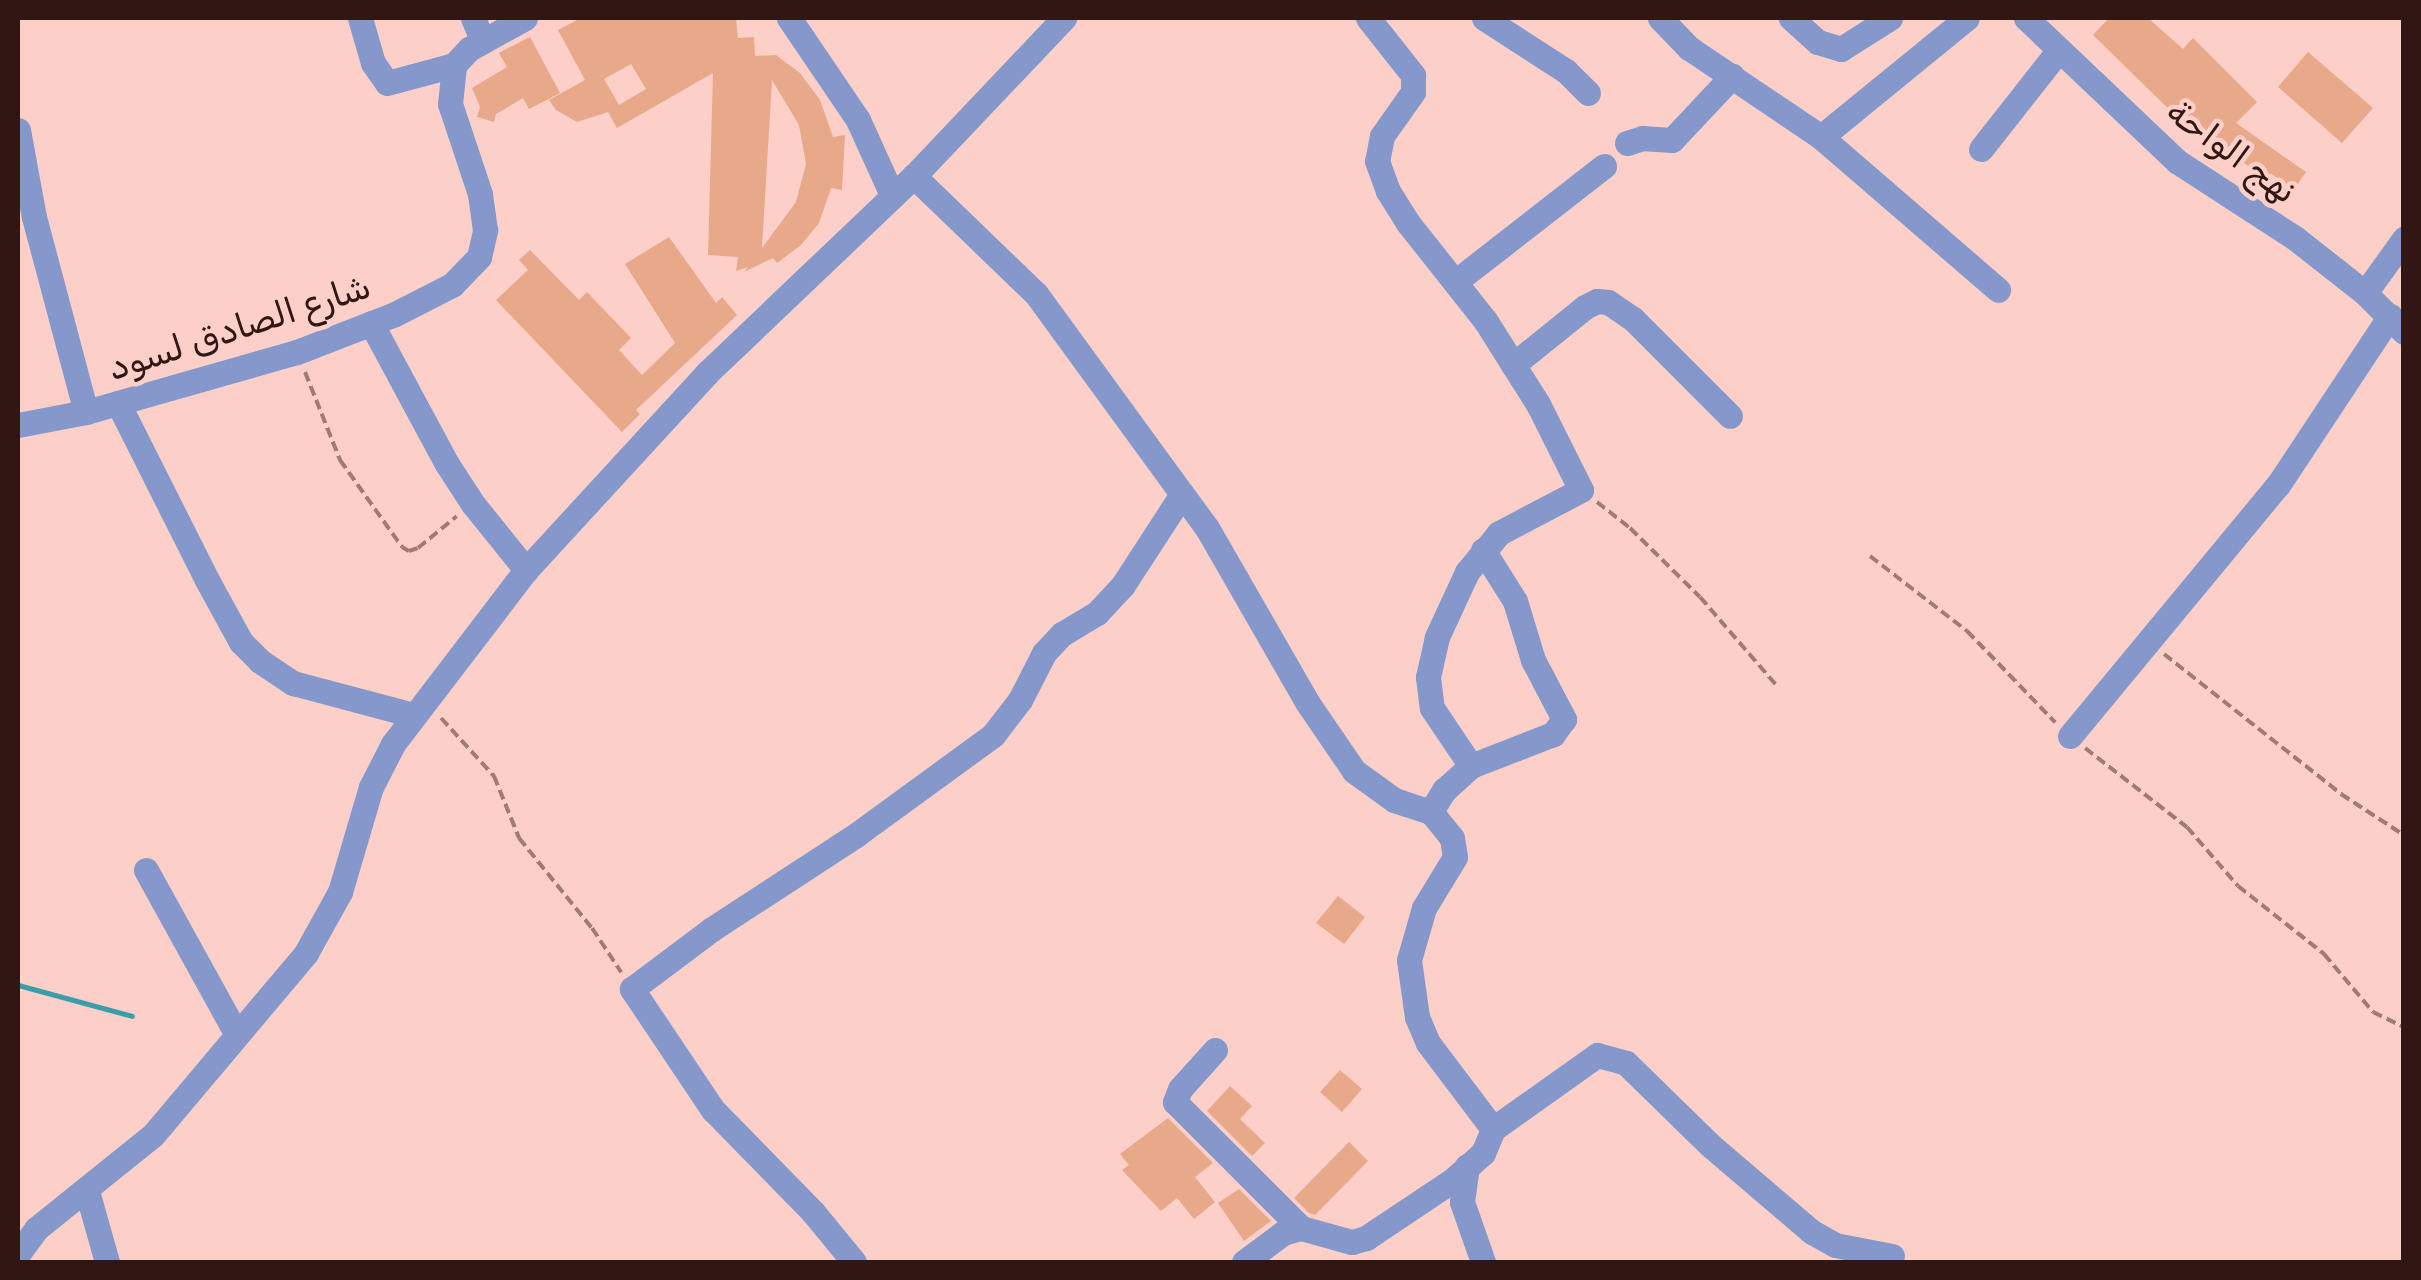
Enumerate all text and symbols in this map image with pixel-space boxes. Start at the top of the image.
street label: نهج الواحة [2159,90,2305,212]
street label: شارع الصادق لسود [102,265,376,389]

